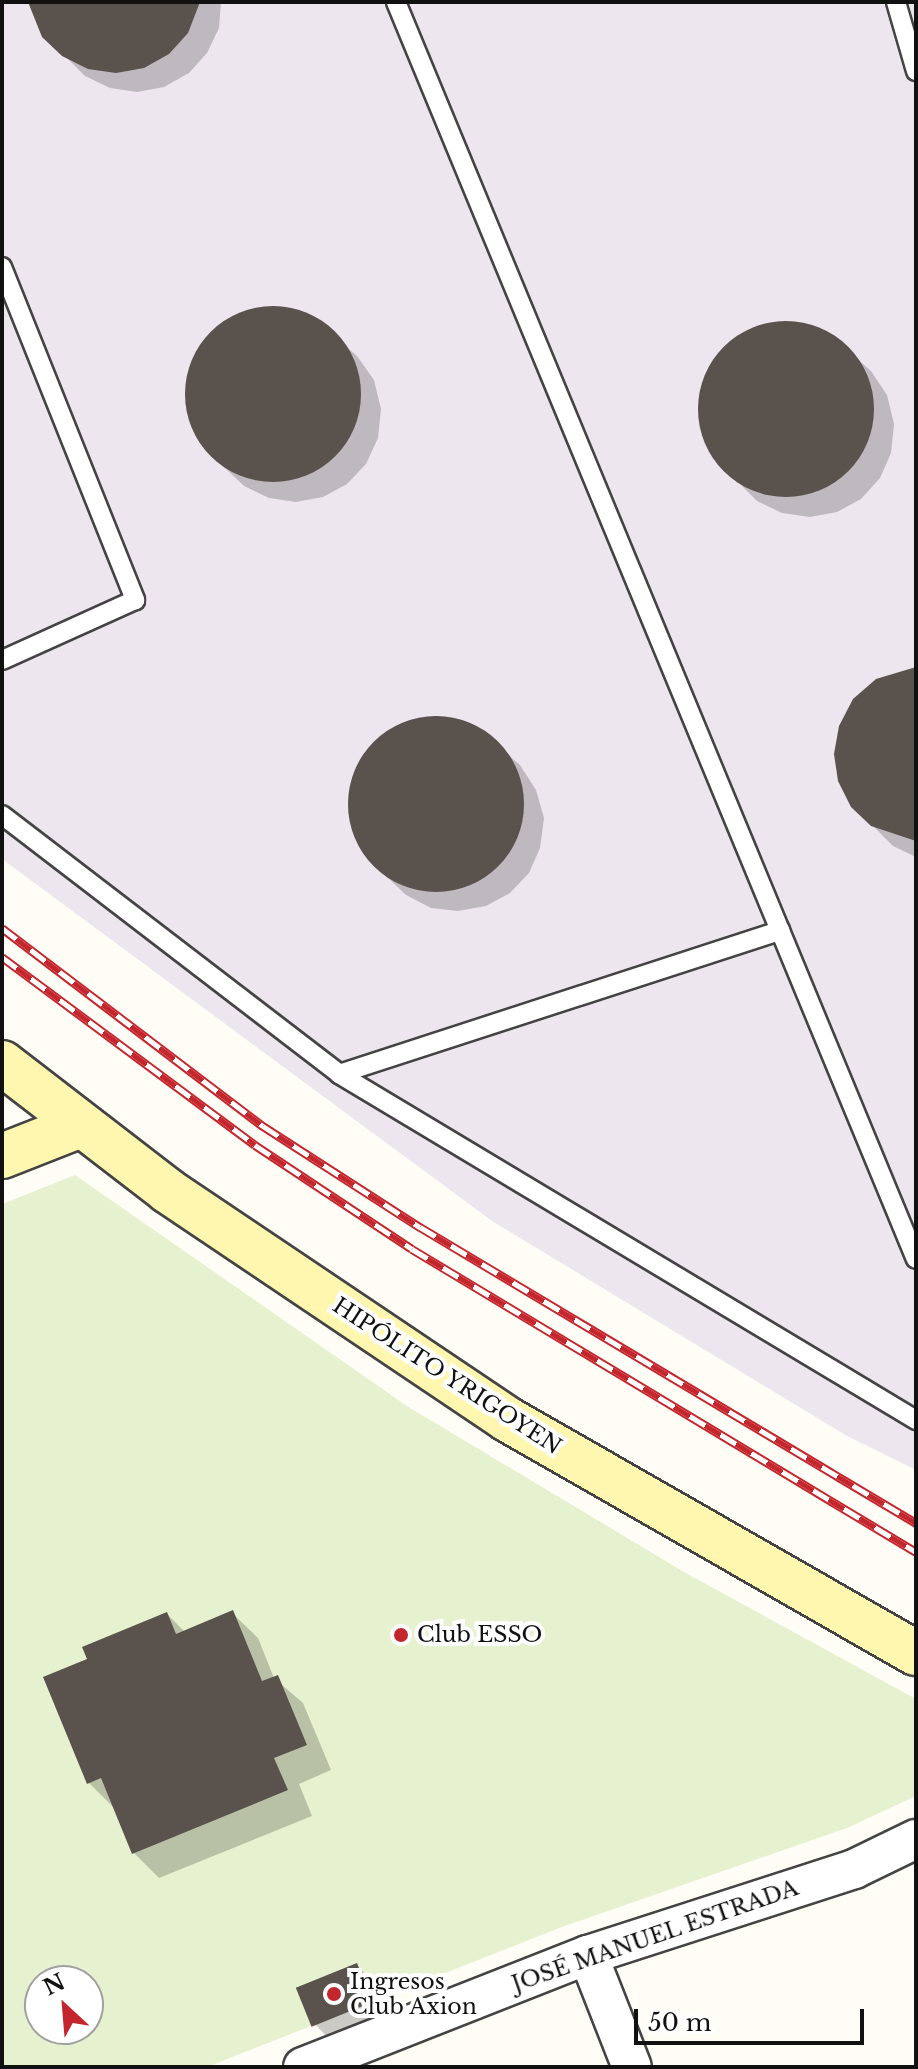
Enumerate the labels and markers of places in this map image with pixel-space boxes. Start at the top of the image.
place label: Club ESSO [417,1622,542,1648]
marker: Club ESSO [392,1626,410,1644]
place label: Ingresos Club Axion [350,1968,478,2020]
marker: Ingresos Club Axion [325,1985,343,2003]

